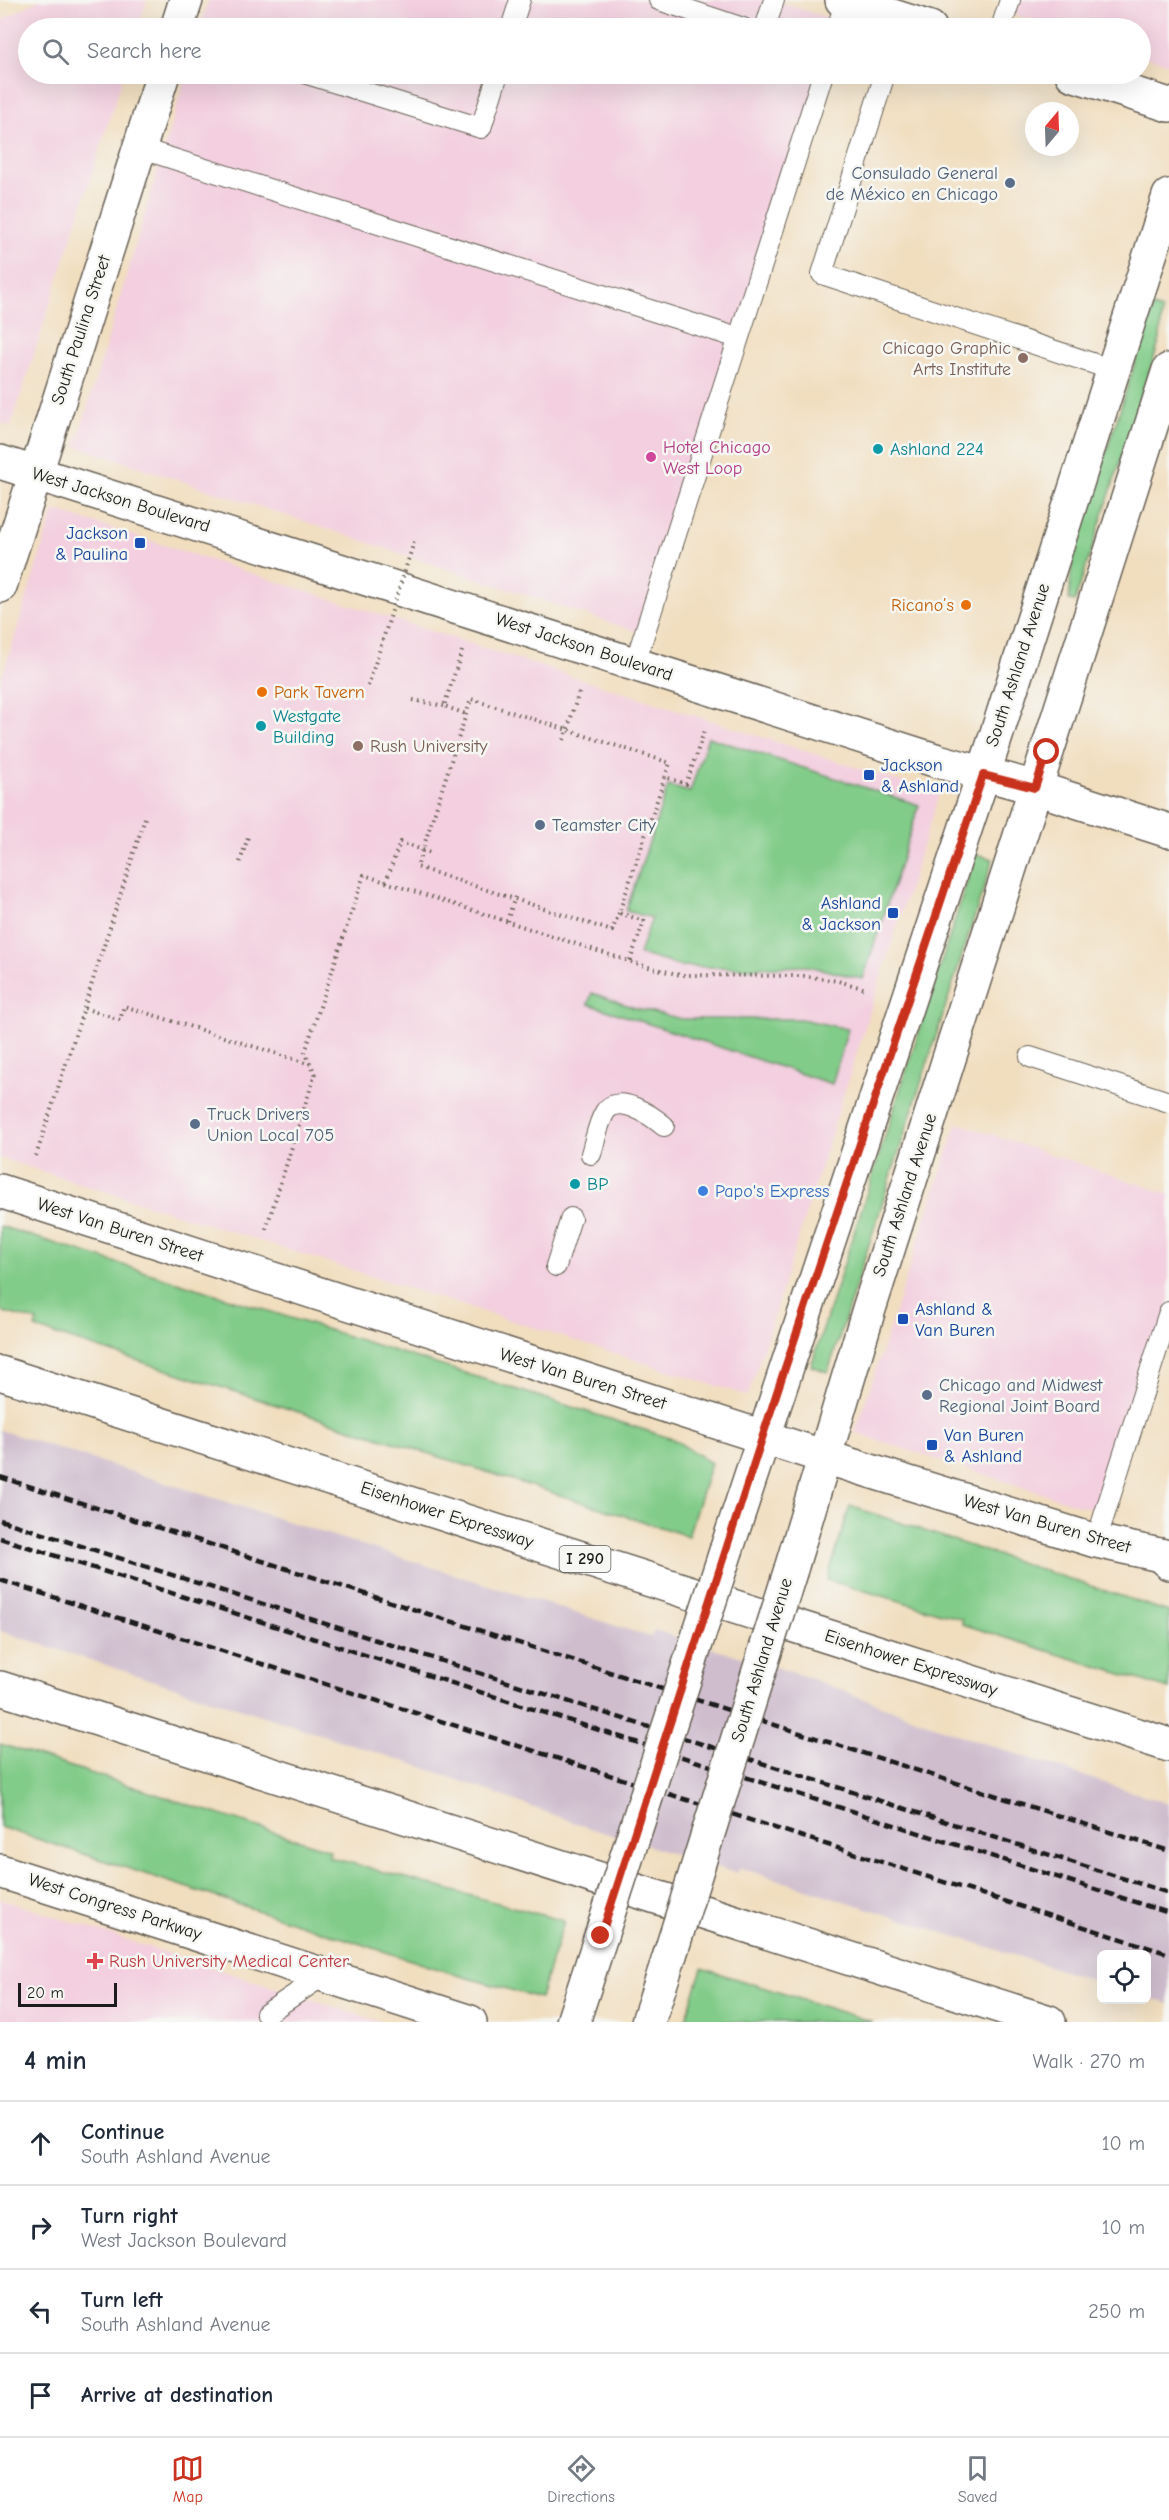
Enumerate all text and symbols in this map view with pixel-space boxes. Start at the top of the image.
search box [18,18,1151,84]
icon: search [39,35,72,68]
text: Search here [87,38,202,64]
north arrow [1025,102,1079,156]
place label: Consulado General de México en Chicago [826,163,998,205]
marker: Consulado General de México en Chicago [1003,176,1017,190]
street label: South Paulina Street [47,252,115,407]
place label: Chicago Graphic Arts Institute [882,338,1011,380]
marker: Chicago Graphic Arts Institute [1016,351,1030,365]
place label: Hotel Chicago West Loop [663,437,771,479]
place label: Ashland 224 [890,439,984,460]
marker: Ashland 224 [871,442,885,456]
marker: Hotel Chicago West Loop [644,450,658,464]
street label: West Jackson Boulevard [29,463,213,537]
place label: Jackson & Paulina [55,523,128,565]
marker: Jackson & Paulina [133,536,147,550]
street label: South Ashland Avenue [982,581,1054,749]
place label: Ricano’s [891,595,954,616]
marker: Ricano’s [959,598,973,612]
street label: West Jackson Boulevard [493,608,675,686]
place label: Park Tavern [274,682,365,703]
marker: Park Tavern [255,685,269,699]
place label: Westgate Building [273,706,341,748]
marker: Westgate Building [254,719,268,733]
place label: Rush University [370,736,489,757]
route start [1033,738,1059,764]
marker: Rush University [351,739,365,753]
place label: Jackson & Ashland [881,755,959,797]
marker: Jackson & Ashland [862,768,876,782]
place label: Teamster City [552,815,657,836]
marker: Teamster City [533,818,547,832]
place label: Ashland & Jackson [802,893,881,935]
marker: Ashland & Jackson [886,906,900,920]
place label: Truck Drivers Union Local 705 [207,1104,334,1146]
street label: South Ashland Avenue [869,1111,941,1279]
marker: Truck Drivers Union Local 705 [188,1117,202,1131]
place label: BP [587,1174,608,1195]
marker: BP [568,1177,582,1191]
place label: Papo's Express [715,1181,829,1202]
marker: Papo's Express [696,1184,710,1198]
street label: West Van Buren Street [34,1193,206,1267]
place label: Ashland & Van Buren [915,1299,995,1341]
marker: Ashland & Van Buren [896,1312,910,1326]
street label: West Van Buren Street [497,1344,670,1415]
place label: Chicago and Midwest Regional Joint Board [939,1375,1103,1417]
marker: Chicago and Midwest Regional Joint Board [920,1388,934,1402]
place label: Van Buren & Ashland [944,1425,1024,1467]
marker: Van Buren & Ashland [925,1438,939,1452]
street label: Eisenhower Expressway [358,1477,537,1553]
street label: West Van Buren Street [961,1490,1134,1558]
road number: I 290 [560,1546,610,1572]
street label: South Ashland Avenue [727,1575,797,1745]
street label: Eisenhower Expressway [822,1625,1001,1701]
street label: West Congress Parkway [26,1869,205,1945]
route end [587,1922,613,1948]
map controls [1097,1950,1151,2004]
button: locate [1097,1950,1151,2004]
place label: Rush University Medical Center [109,1951,350,1972]
marker: Rush University Medical Center [86,1952,104,1970]
scale bar [18,1980,117,2008]
text: 20 m [27,1984,64,2002]
text: 4 min [24,2046,87,2076]
text: Walk · 270 m [1032,2050,1145,2073]
text: Continue [81,2119,164,2145]
icon: ahead [24,2127,57,2160]
text: 10 m [1102,2132,1145,2155]
text: South Ashland Avenue [81,2145,271,2168]
text: Turn right [81,2203,178,2229]
icon: right [24,2211,57,2244]
text: 10 m [1102,2216,1145,2239]
text: West Jackson Boulevard [81,2229,287,2252]
text: Turn left [81,2287,163,2313]
icon: left [24,2295,57,2328]
text: 250 m [1088,2300,1145,2323]
text: South Ashland Avenue [81,2313,271,2336]
icon: arrive [24,2379,57,2412]
text: Arrive at destination [81,2382,273,2408]
tab: Map [171,2452,204,2506]
tab: Directions [547,2452,615,2506]
tab: Saved [958,2452,998,2506]

